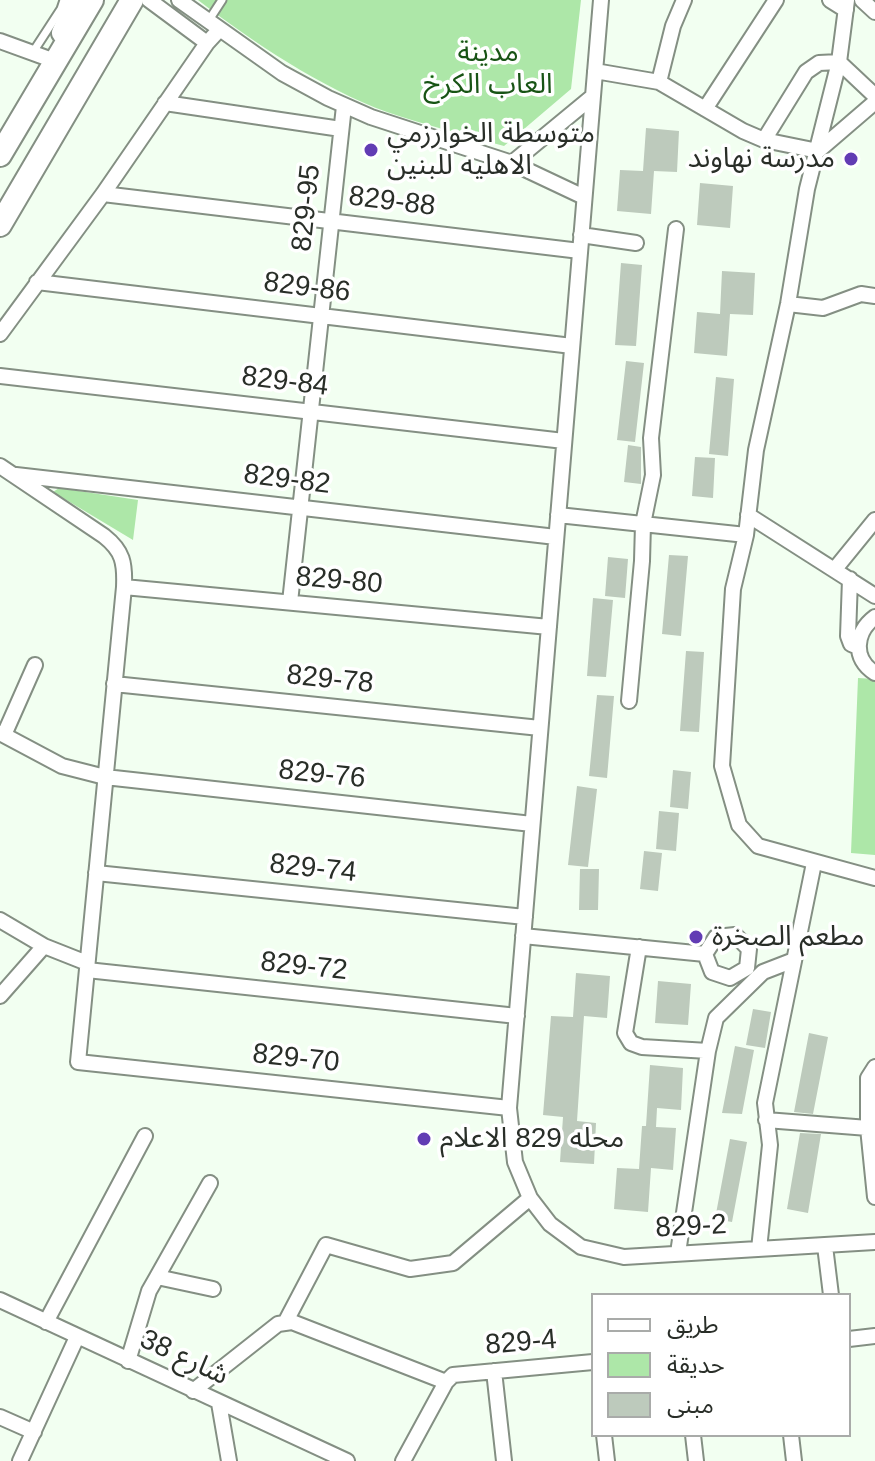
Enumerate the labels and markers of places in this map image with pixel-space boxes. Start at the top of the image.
place label: متوسطة الخوارزمي الاهليه للبنين [387,117,595,183]
marker: متوسطة الخوارزمي الاهليه للبنين [362,141,380,159]
place label: مدرسة نهاوند [688,142,835,176]
marker: مدرسة نهاوند [842,150,860,168]
place label: مطعم الصخرة [712,920,864,954]
marker: مطعم الصخرة [687,928,705,946]
place label: محله 829 الاعلام [440,1122,624,1156]
marker: محله 829 الاعلام [415,1130,433,1148]

